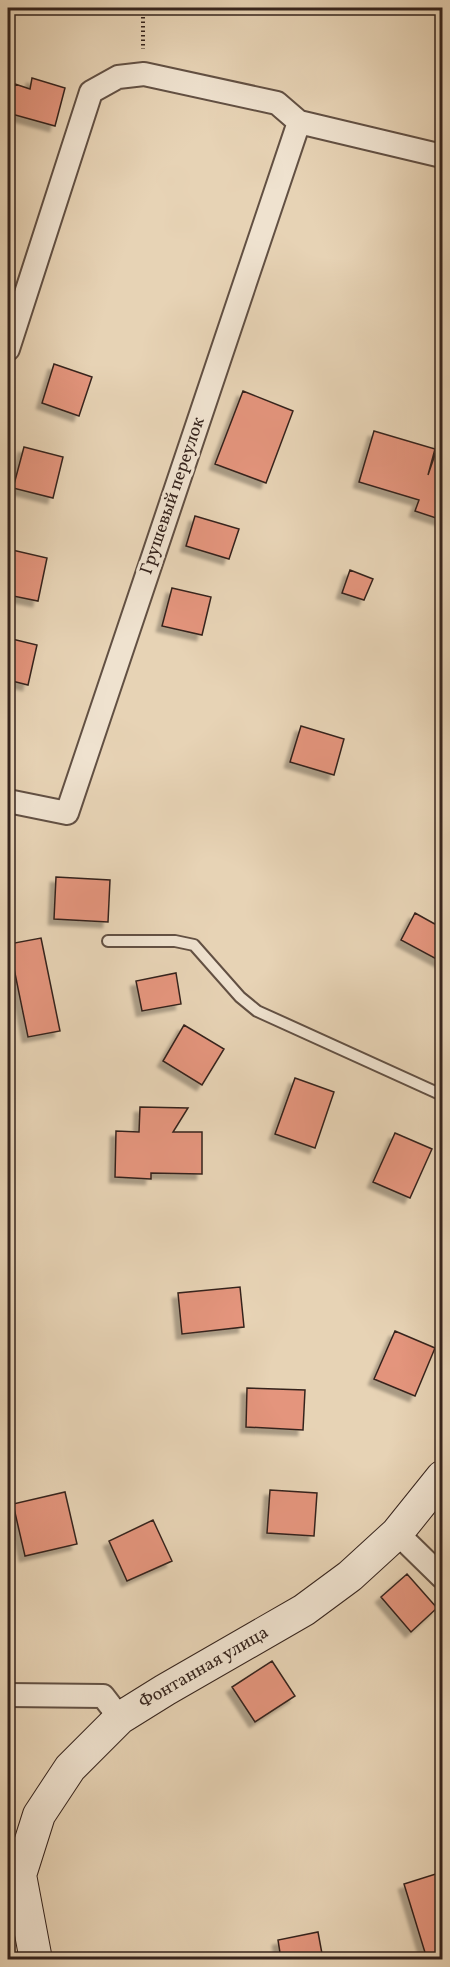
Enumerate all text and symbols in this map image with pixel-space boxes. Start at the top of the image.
street label: Грушевый переулок [134,414,212,578]
street label: Фонтанная улица [134,1621,274,1715]

